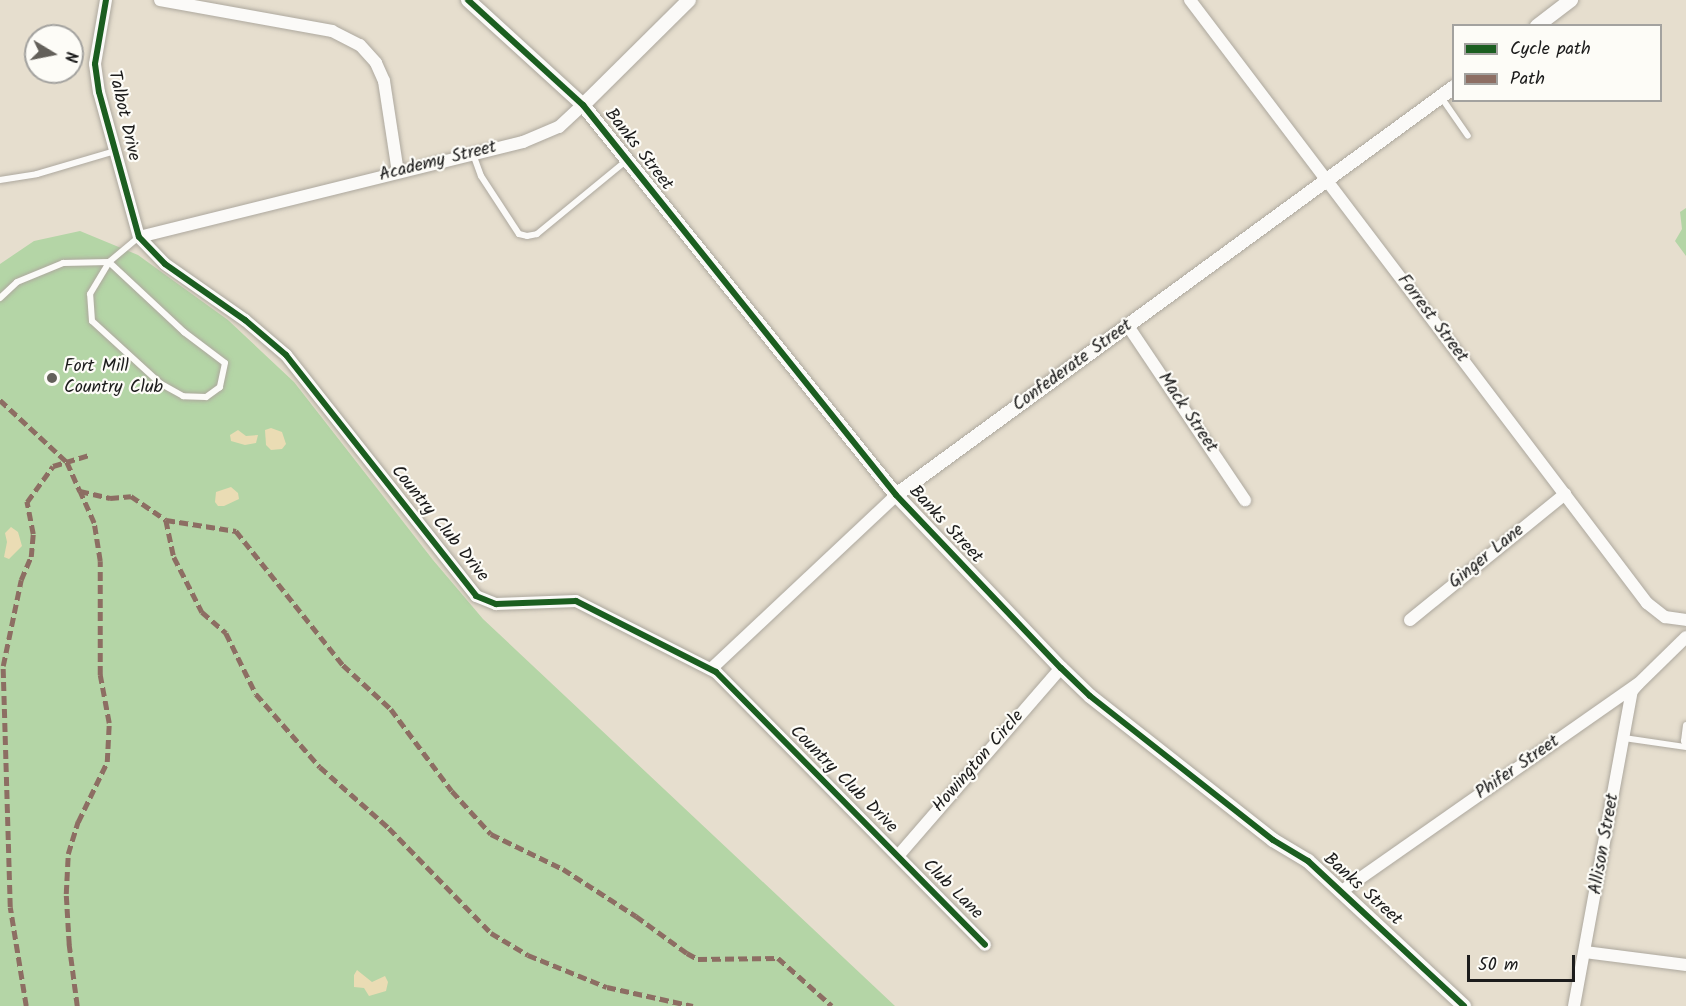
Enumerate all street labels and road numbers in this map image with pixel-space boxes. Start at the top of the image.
street label: Talbot Drive [102,69,144,163]
street label: Banks Street [599,105,677,195]
street label: Academy Street [377,137,499,187]
street label: Forrest Street [1392,271,1472,367]
street label: Confederate Street [1009,315,1137,417]
street label: Mack Street [1152,369,1222,457]
street label: Country Club Drive [385,461,493,587]
street label: Banks Street [904,482,986,568]
street label: Ginger Lane [1445,520,1529,594]
street label: Howington Circle [929,707,1029,817]
street label: Country Club Drive [785,722,901,838]
street label: Phifer Street [1472,731,1564,805]
street label: Allison Street [1585,792,1625,896]
street label: Banks Street [1318,849,1406,931]
street label: Club Lane [917,855,987,925]

